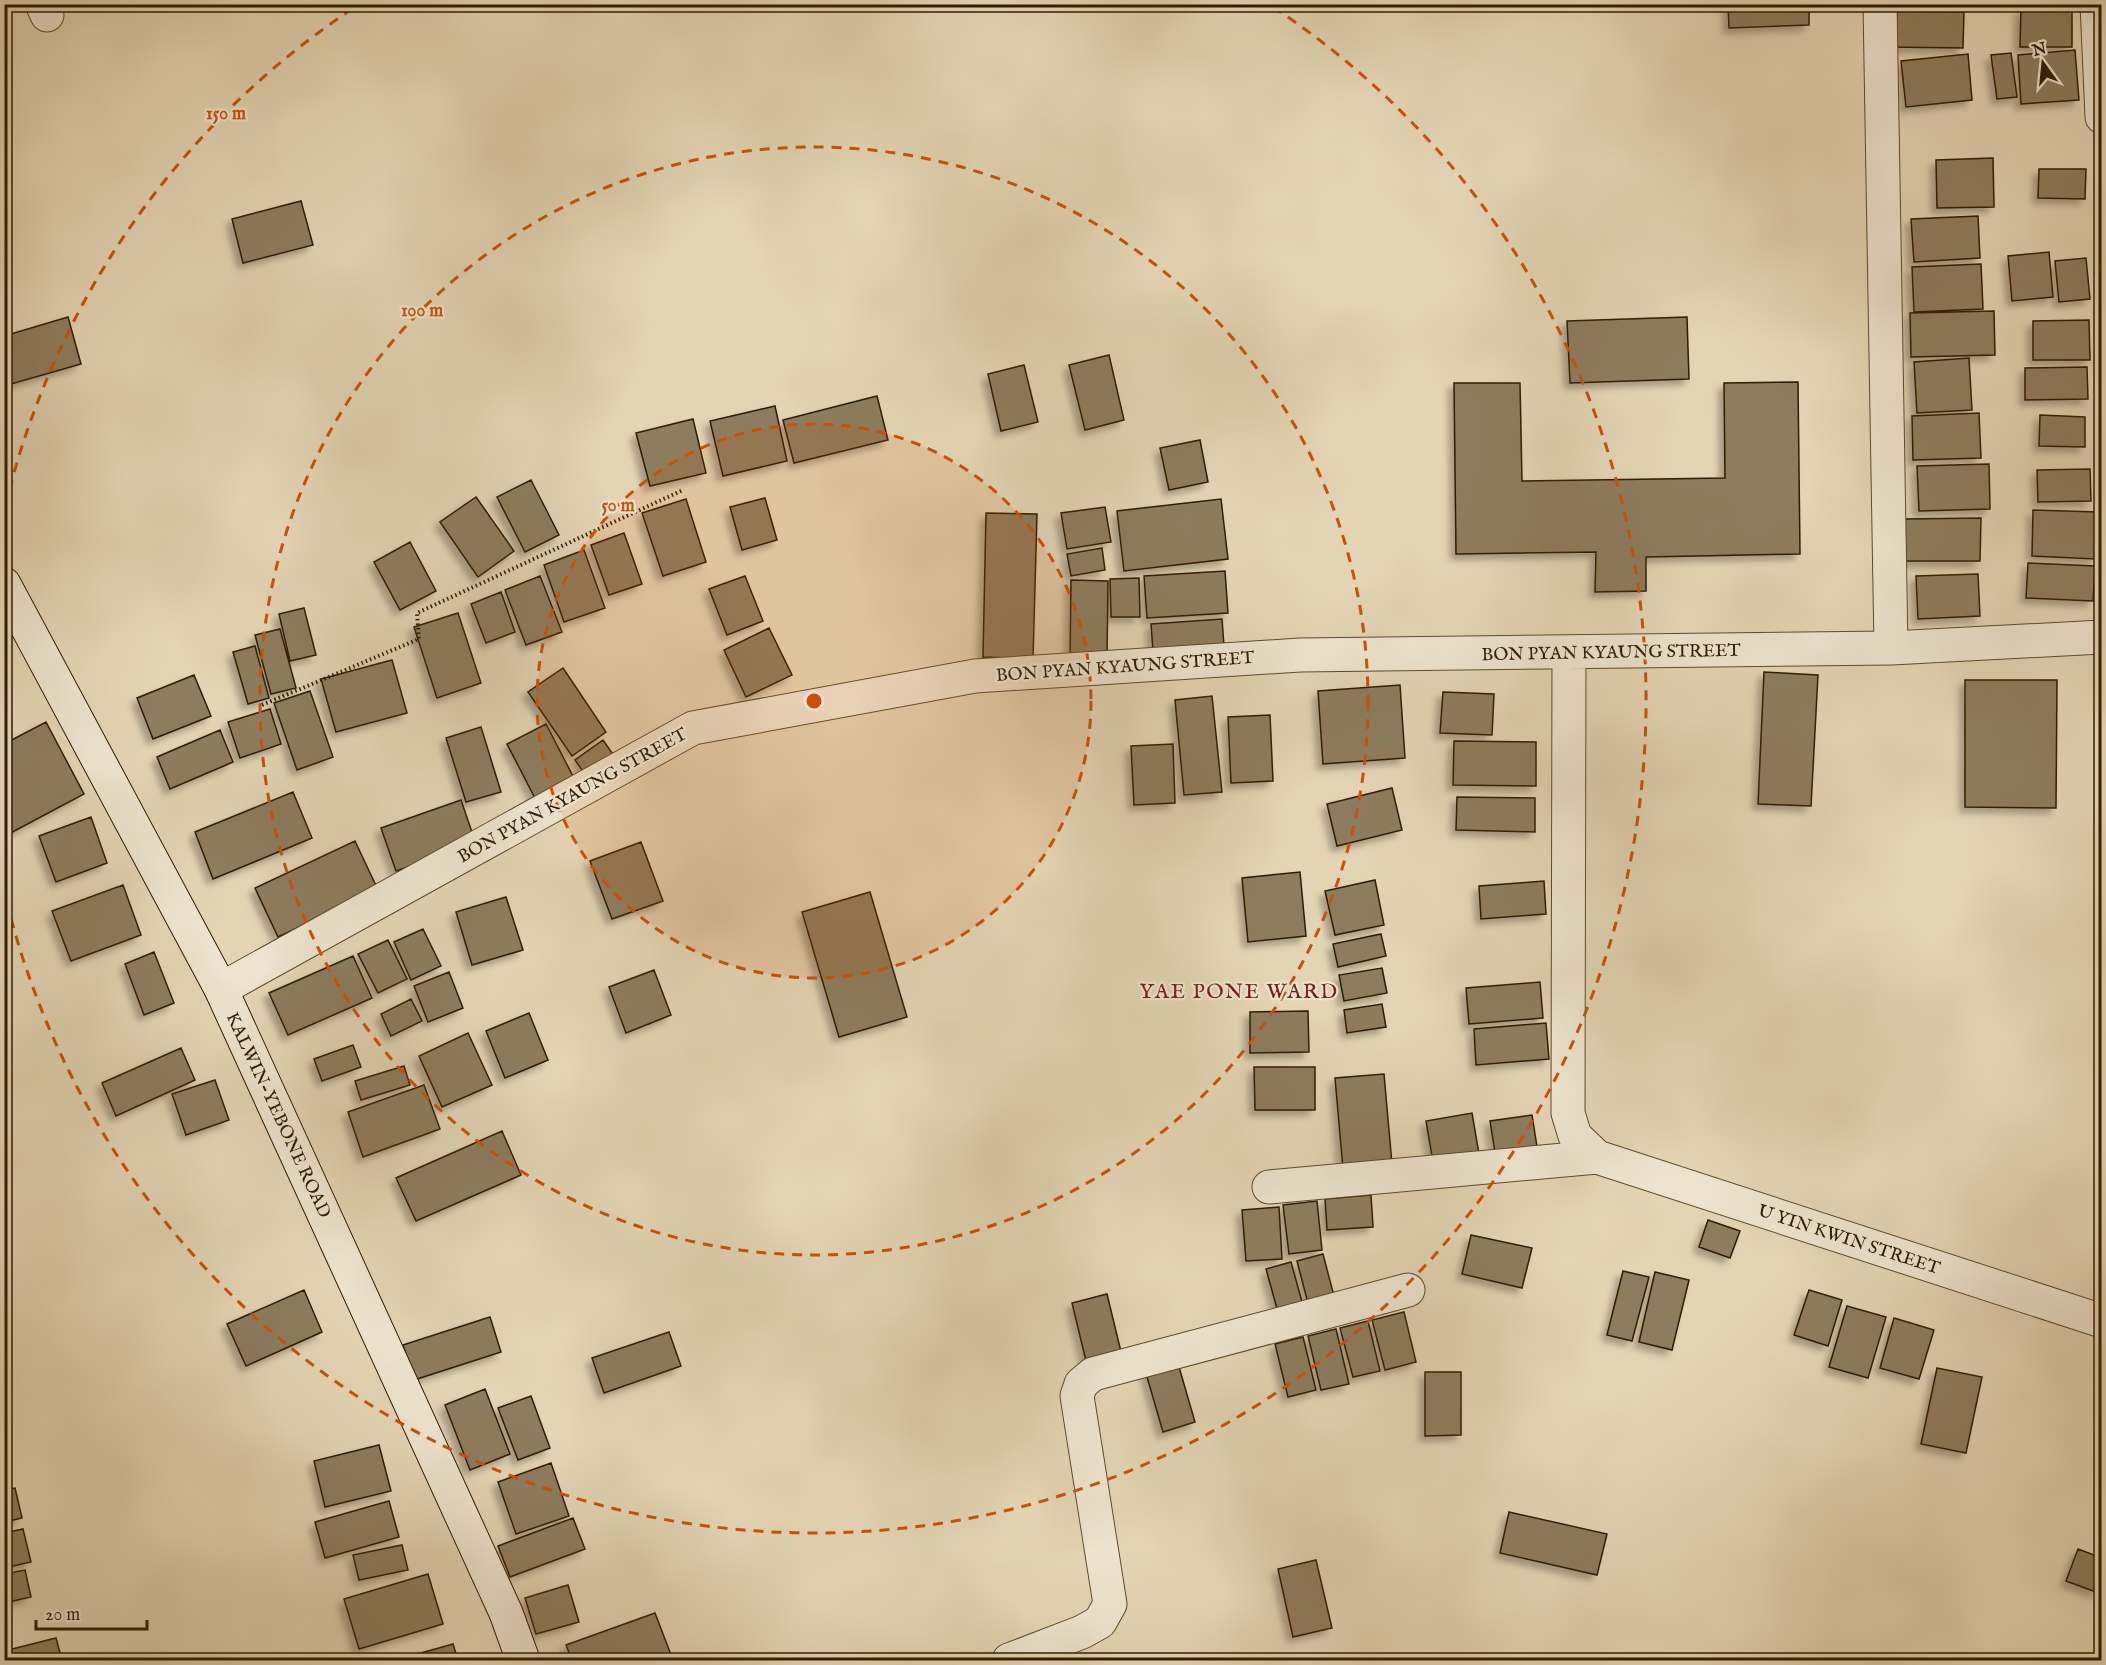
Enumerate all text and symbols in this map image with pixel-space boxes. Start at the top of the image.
north arrow [2013,33,2073,93]
text: N [2029,39,2049,62]
text: 150 m [206,103,246,126]
text: 100 m [401,300,443,323]
text: 50 m [601,495,635,518]
street label: BON PYAN KYAUNG STREET [1481,640,1741,667]
street label: BON PYAN KYAUNG STREET [995,647,1255,688]
centre of rings [804,691,824,711]
street label: BON PYAN KYAUNG STREET [454,723,692,869]
district label: YAE PONE WARD [1139,979,1339,1006]
street label: KALWIN-YEBONE ROAD [220,1009,335,1222]
street label: U YIN KWIN STREET [1755,1200,1943,1281]
scale bar [36,1593,147,1631]
text: 20 m [45,1604,80,1627]

